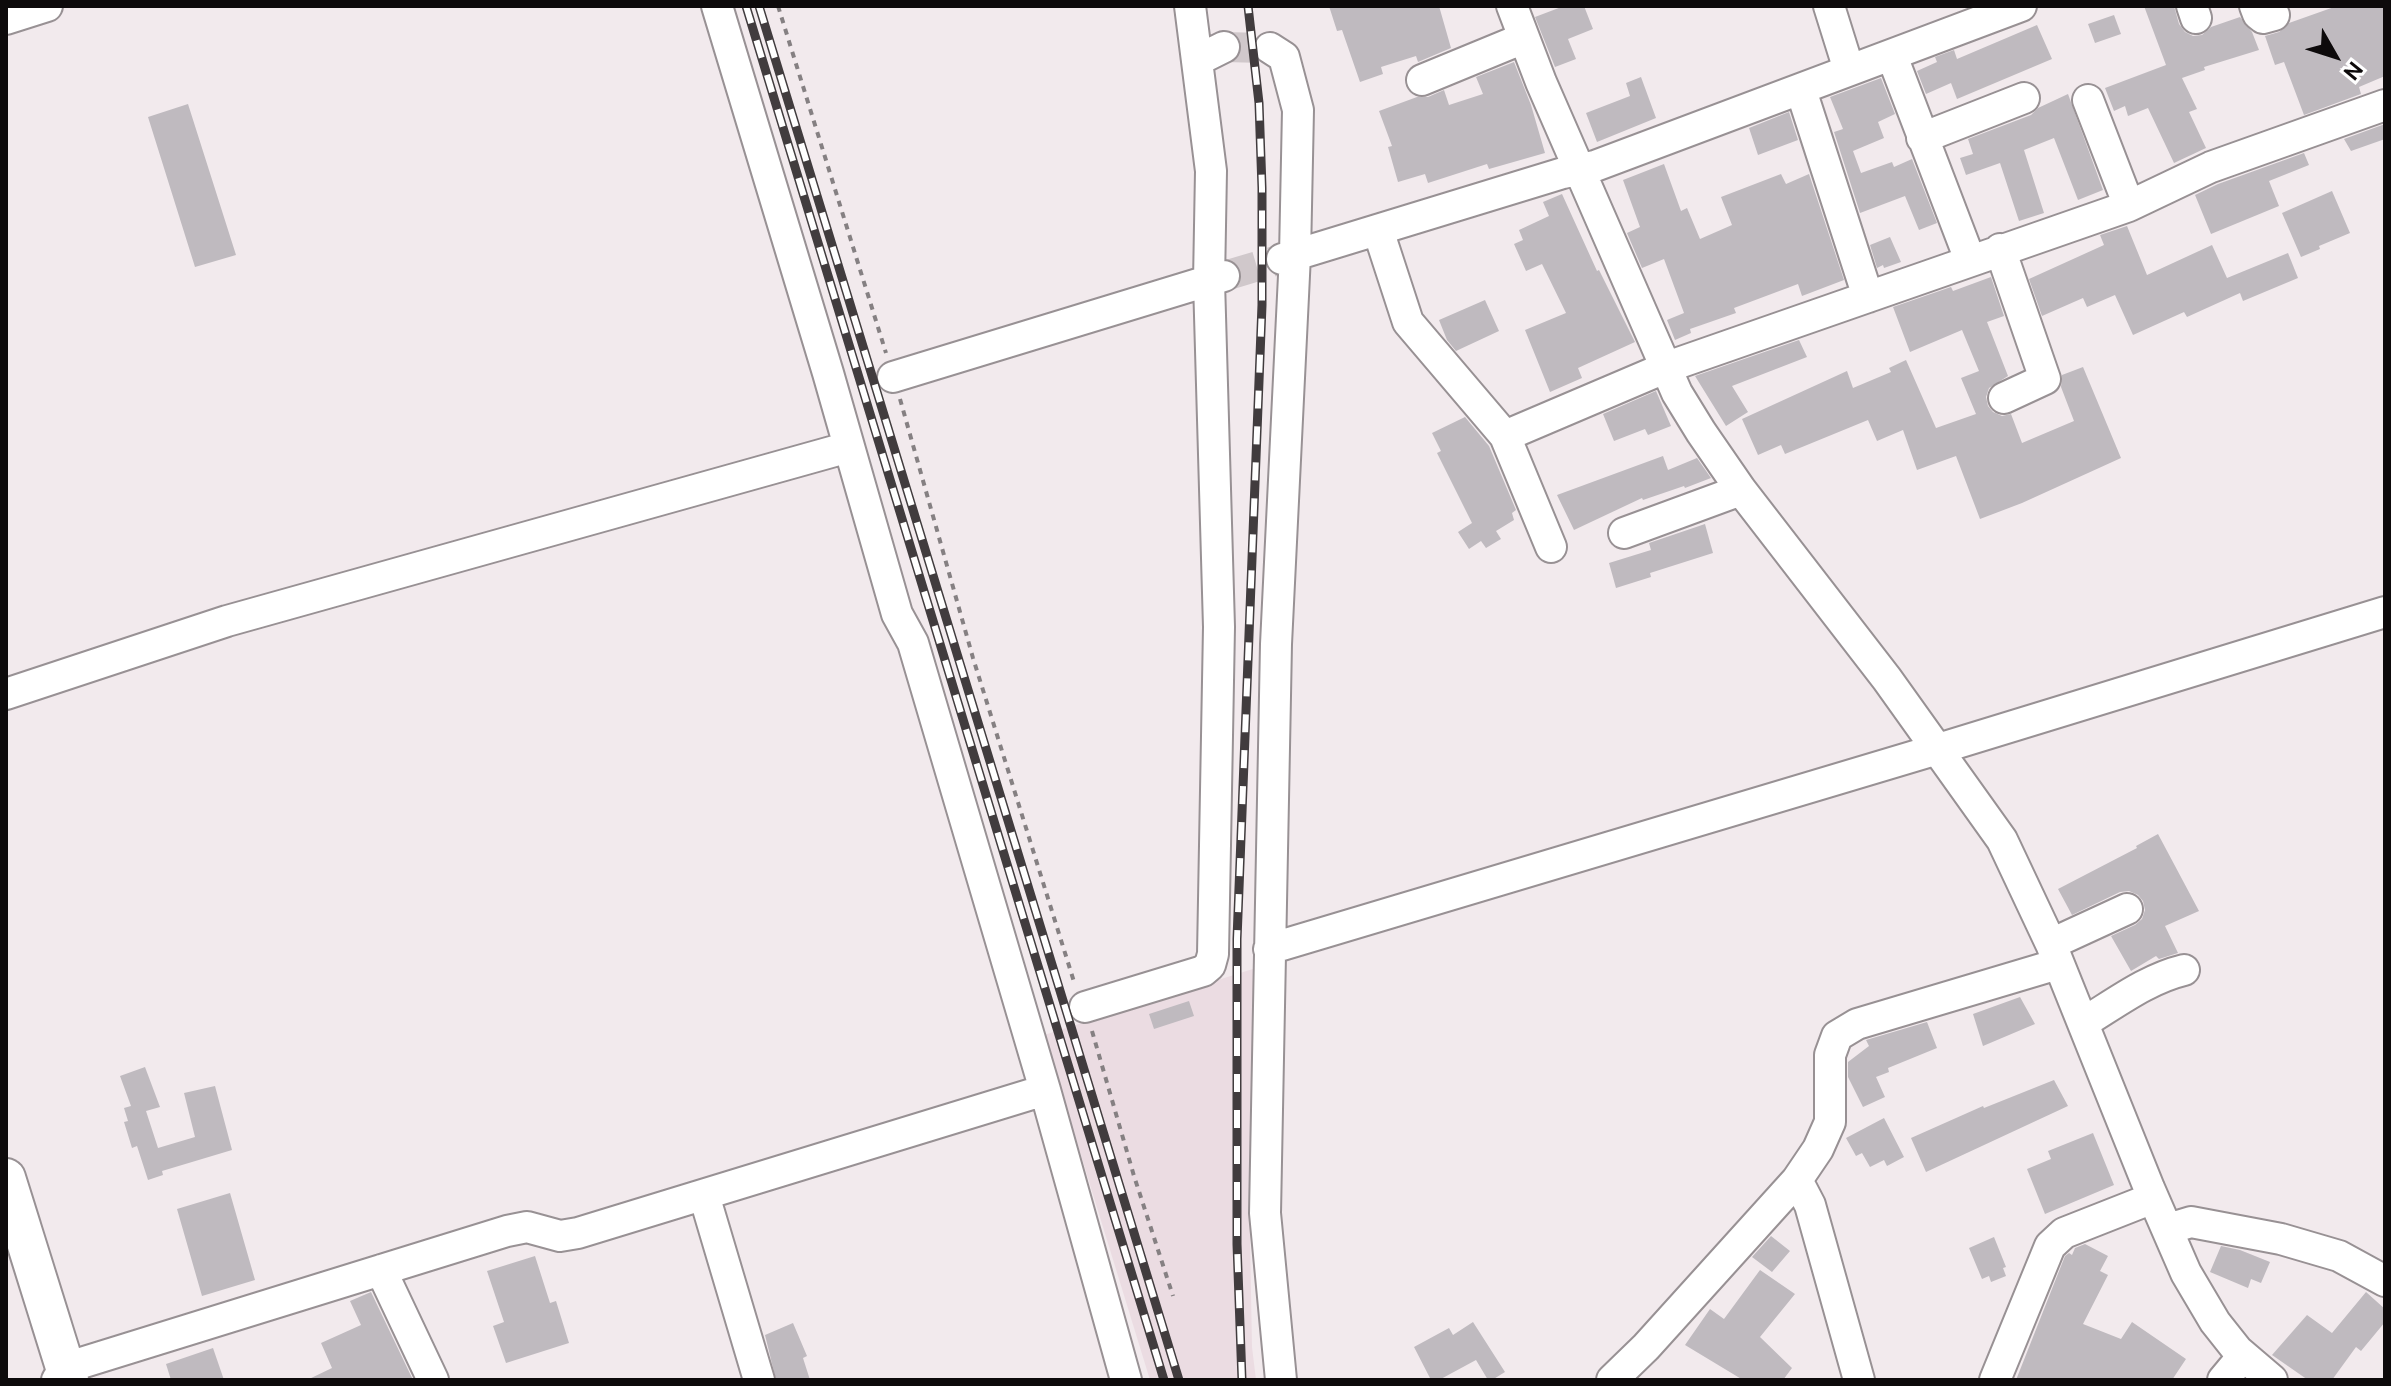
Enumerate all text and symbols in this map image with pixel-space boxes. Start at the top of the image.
north arrow [2295,16,2375,96]
text: N [2339,57,2369,86]

